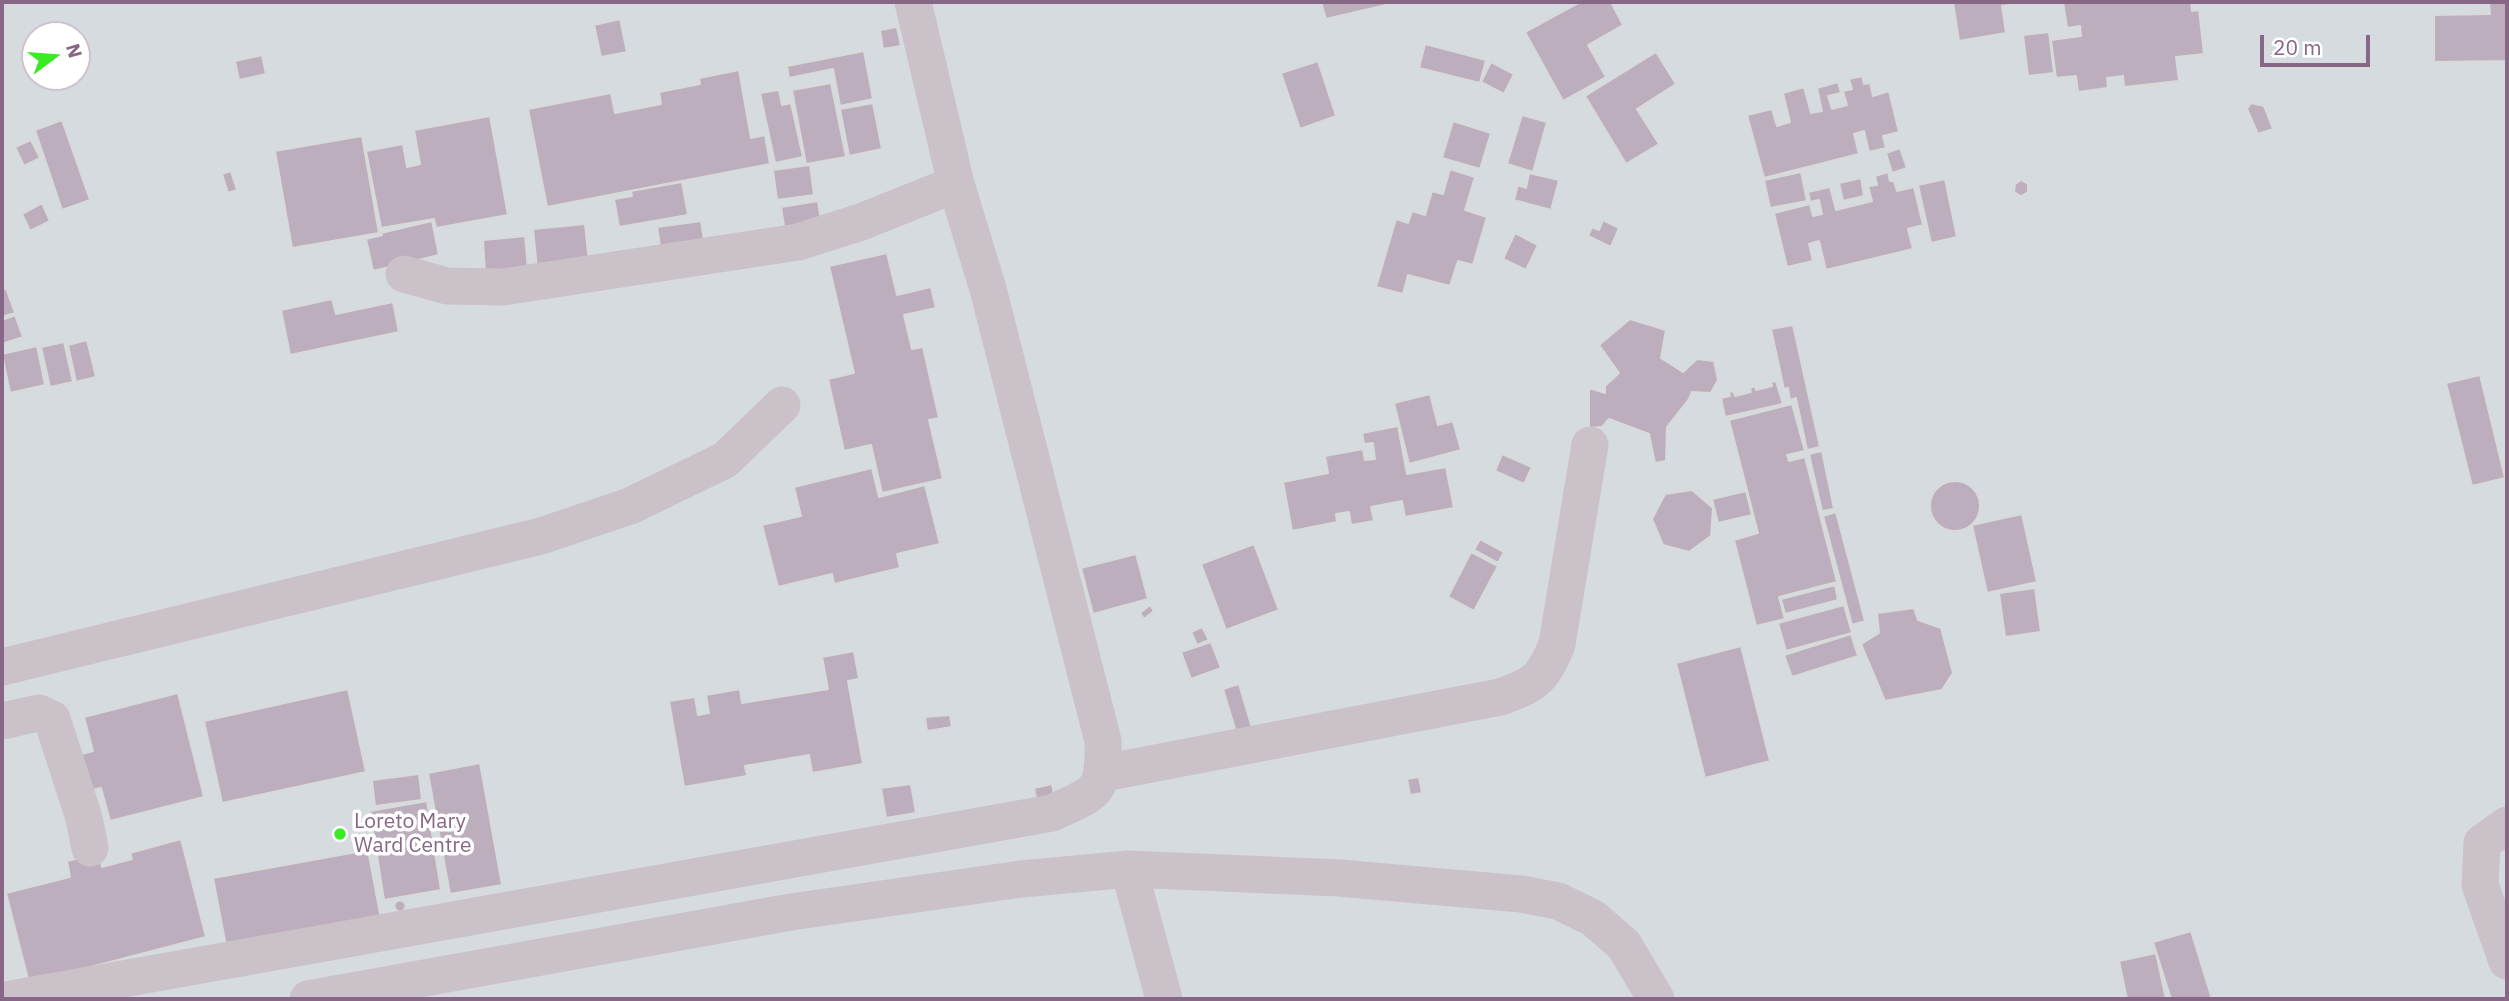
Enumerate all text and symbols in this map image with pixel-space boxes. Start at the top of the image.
north arrow [21,21,91,91]
scale bar [2264,21,2374,65]
text: 20 m [2273,33,2322,61]
text: N [61,41,88,61]
place label: Loreto Mary Ward Centre [354,809,471,859]
marker: Loreto Mary Ward Centre [332,826,348,842]

